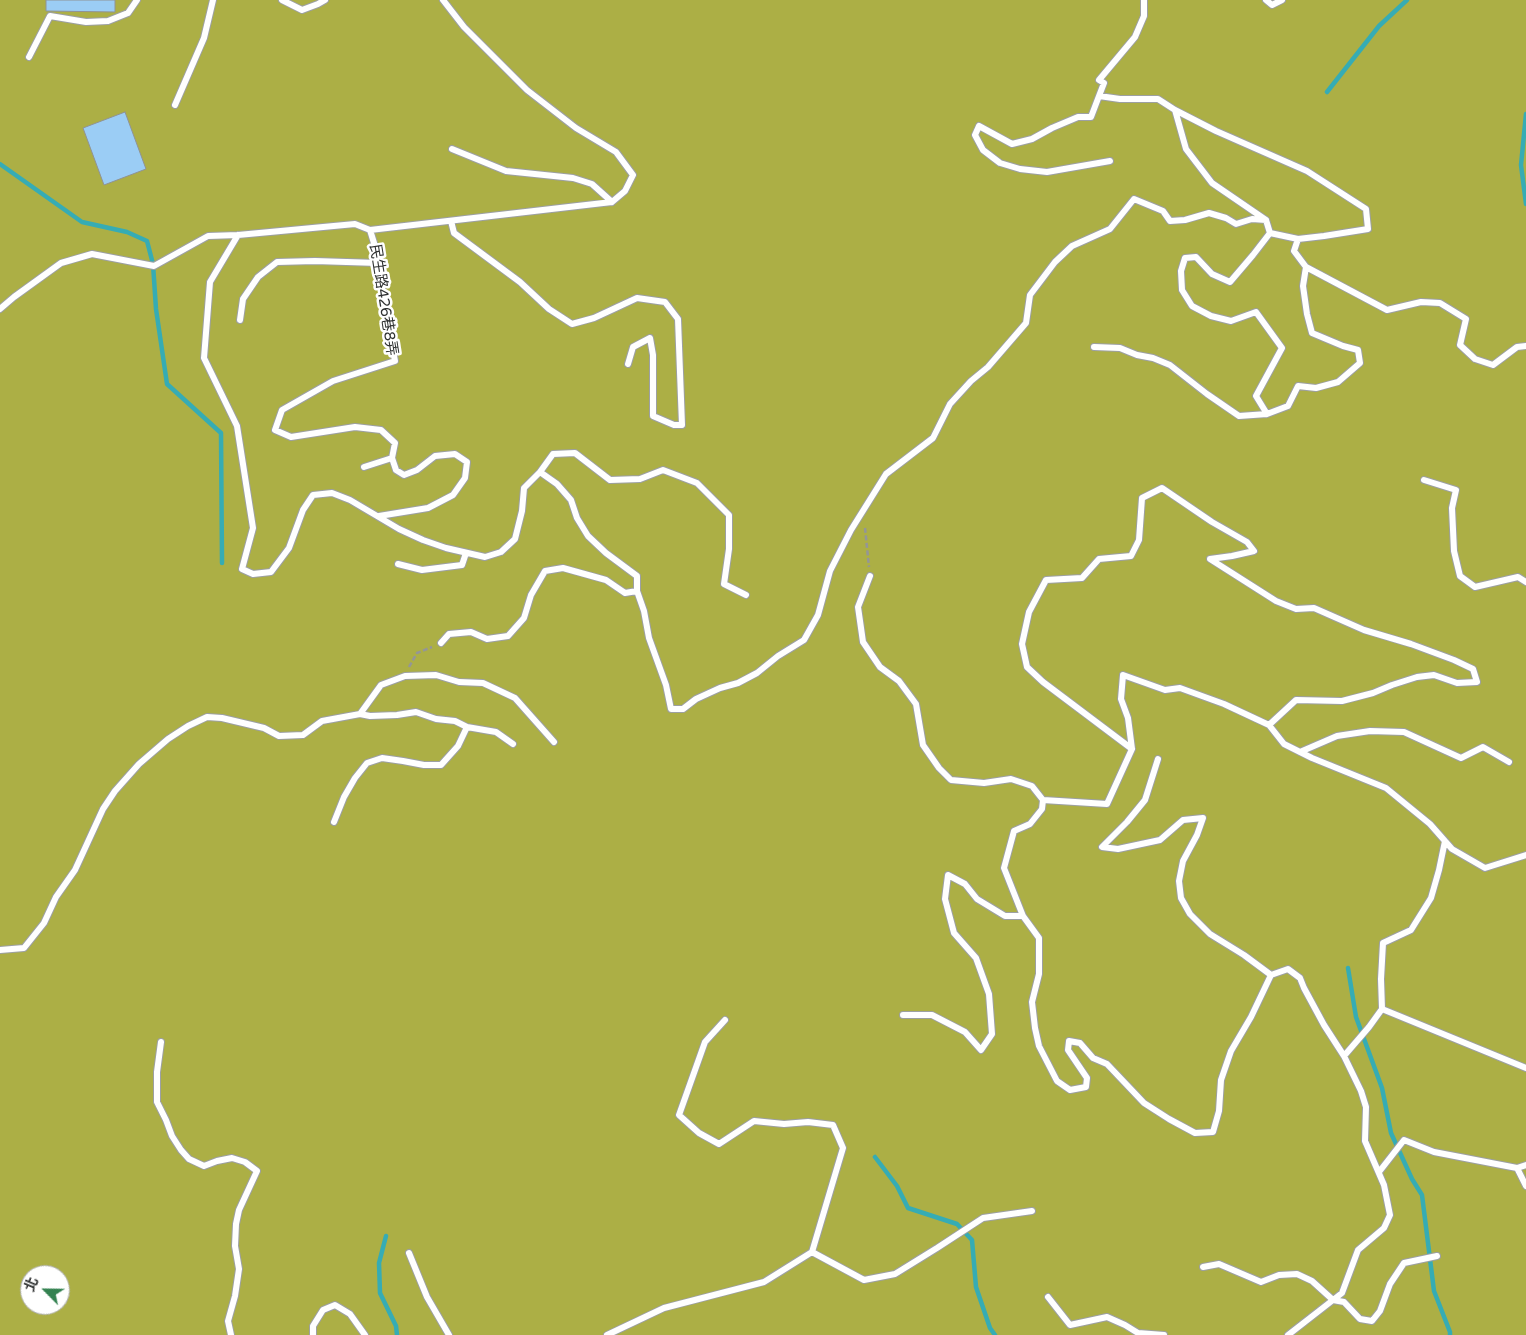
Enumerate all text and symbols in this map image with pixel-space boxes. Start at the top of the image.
street label: 民生路426巷8弄 [365,243,401,357]
north arrow [20,1265,70,1315]
text: 北 [21,1275,42,1294]

